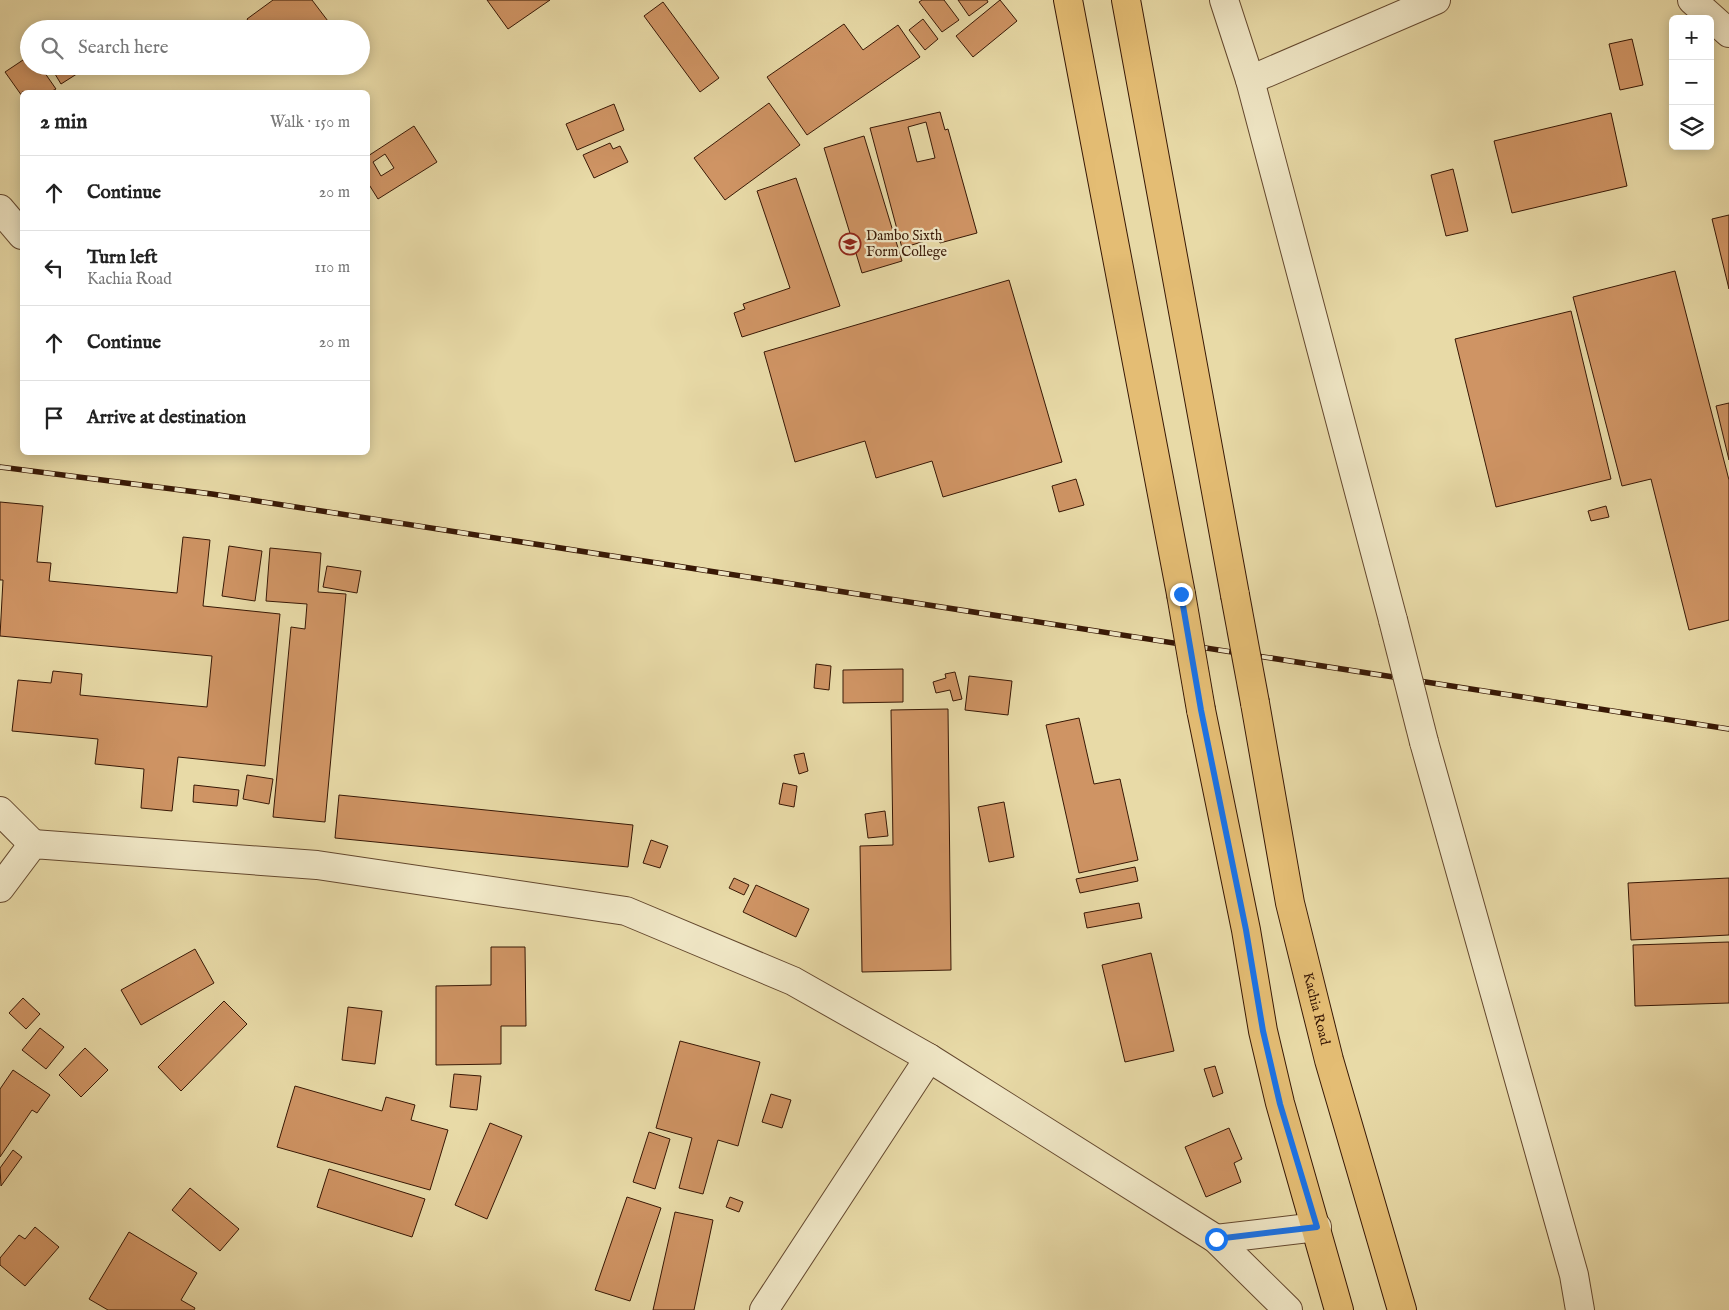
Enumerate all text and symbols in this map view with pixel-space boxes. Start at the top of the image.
map controls [1669,15,1714,150]
button: + [1669,15,1714,60]
search box [20,20,370,75]
icon: search [38,34,66,62]
text: Search here [78,36,169,60]
button: − [1669,60,1714,105]
button: layers [1669,105,1714,150]
text: 2 min [40,109,87,136]
text: Walk · 150 m [270,113,350,133]
icon: ahead [40,179,68,207]
text: Continue [87,181,161,205]
text: 20 m [319,183,350,203]
place label: Dambo Sixth Form College [866,227,947,261]
school or university icon: Dambo Sixth Form College [838,232,862,256]
text: Turn left [87,246,158,270]
icon: left [40,254,68,282]
text: 110 m [314,258,350,278]
text: Kachia Road [87,270,172,290]
icon: ahead [40,329,68,357]
text: Continue [87,331,161,355]
text: 20 m [319,333,350,353]
icon: arrive [40,404,68,432]
text: Arrive at destination [87,406,246,430]
route end [1170,583,1193,606]
street label: Kachia Road [1299,971,1334,1047]
route start [1205,1228,1228,1251]

